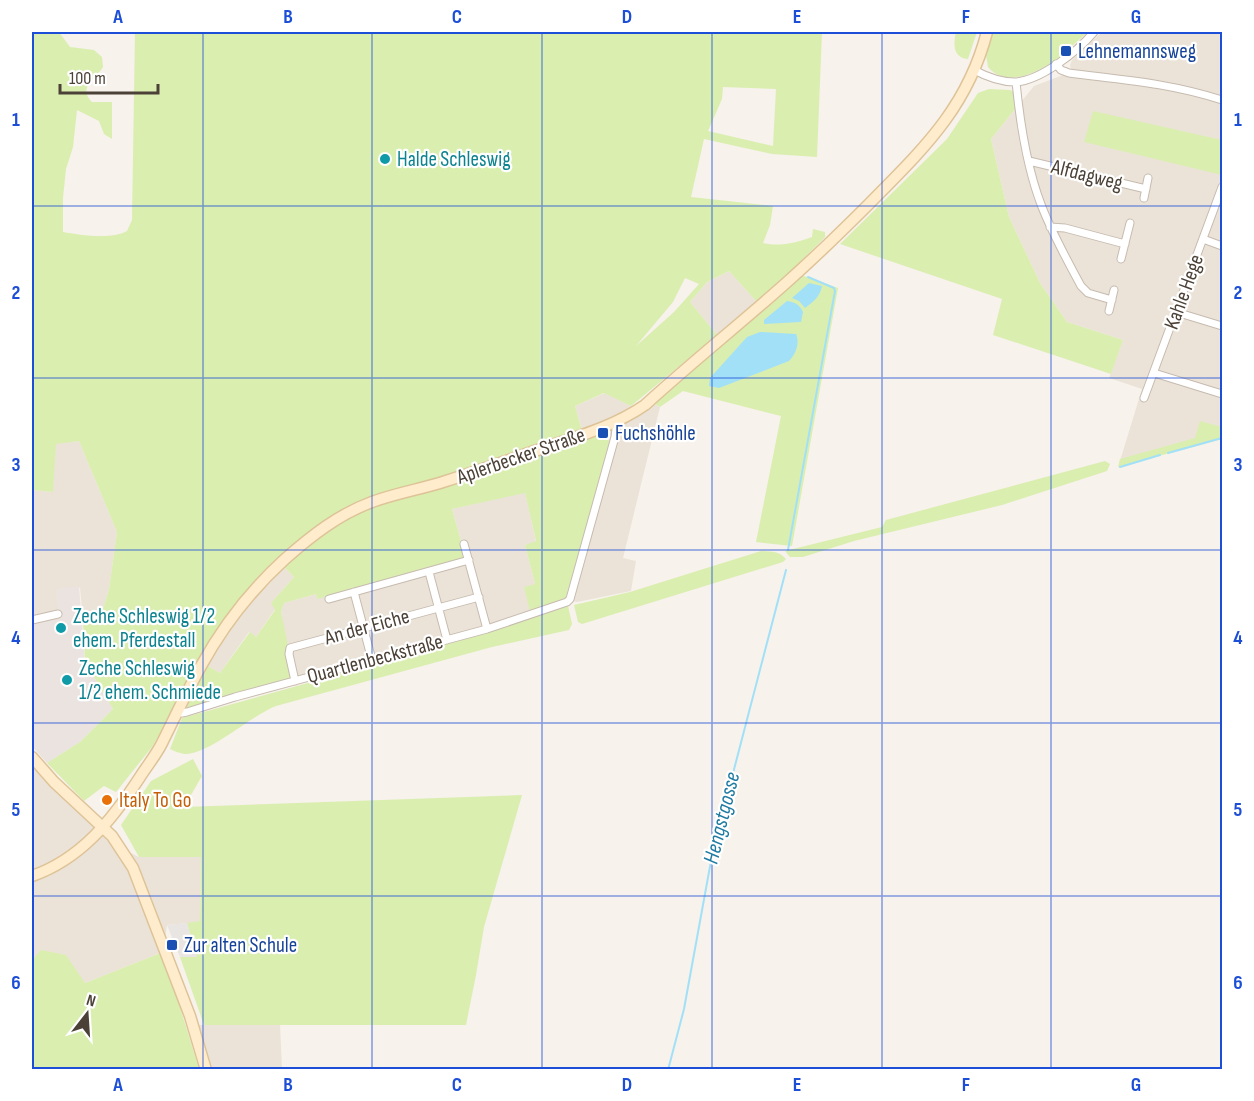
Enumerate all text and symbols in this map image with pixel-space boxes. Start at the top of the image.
text: A [112,5,123,29]
text: B [283,5,293,29]
text: C [452,5,462,29]
text: D [622,5,632,29]
text: E [793,5,801,29]
text: F [962,5,970,29]
text: G [1131,5,1141,29]
place label: Lehnemannsweg [1078,39,1196,64]
marker: Lehnemannsweg [1059,44,1073,58]
scale bar [60,57,158,95]
text: 100 m [69,68,106,89]
text: 1 [12,108,20,132]
text: 1 [1234,108,1242,132]
place label: Halde Schleswig [397,147,511,172]
marker: Halde Schleswig [378,152,392,166]
street label: Alfdagweg [1048,154,1125,196]
street label: Kahle Hege [1159,251,1209,333]
text: 2 [12,281,20,305]
text: 2 [1234,281,1242,305]
place label: Fuchshöhle [615,421,696,446]
street label: Aplerbecker Straße [453,422,588,490]
marker: Fuchshöhle [596,426,610,440]
text: 3 [12,453,21,477]
text: 3 [1234,453,1243,477]
place label: Zeche Schleswig 1/2 ehem. Pferdestall [73,604,215,653]
street label: An der Eiche [321,604,412,651]
marker: Zeche Schleswig 1/2 ehem. Pferdestall [54,621,68,635]
text: 4 [11,626,21,650]
text: 4 [1233,626,1243,650]
street label: Quartlenbeckstraße [304,629,446,689]
place label: Zeche Schleswig 1/2 ehem. Schmiede [79,656,221,705]
marker: Zeche Schleswig 1/2 ehem. Schmiede [60,673,74,687]
water label: Hengstgosse [698,769,747,867]
place label: Italy To Go [119,788,191,813]
marker: Italy To Go [100,793,114,807]
text: 5 [12,798,21,822]
text: 5 [1234,798,1243,822]
place label: Zur alten Schule [184,933,297,958]
marker: Zur alten Schule [165,938,179,952]
text: 6 [11,971,21,995]
text: 6 [1233,971,1243,995]
north arrow [57,984,117,1044]
text: N [84,991,98,1011]
text: A [112,1073,123,1097]
text: B [283,1073,293,1097]
text: C [452,1073,462,1097]
text: D [622,1073,632,1097]
text: E [793,1073,801,1097]
text: F [962,1073,970,1097]
text: G [1131,1073,1141,1097]

